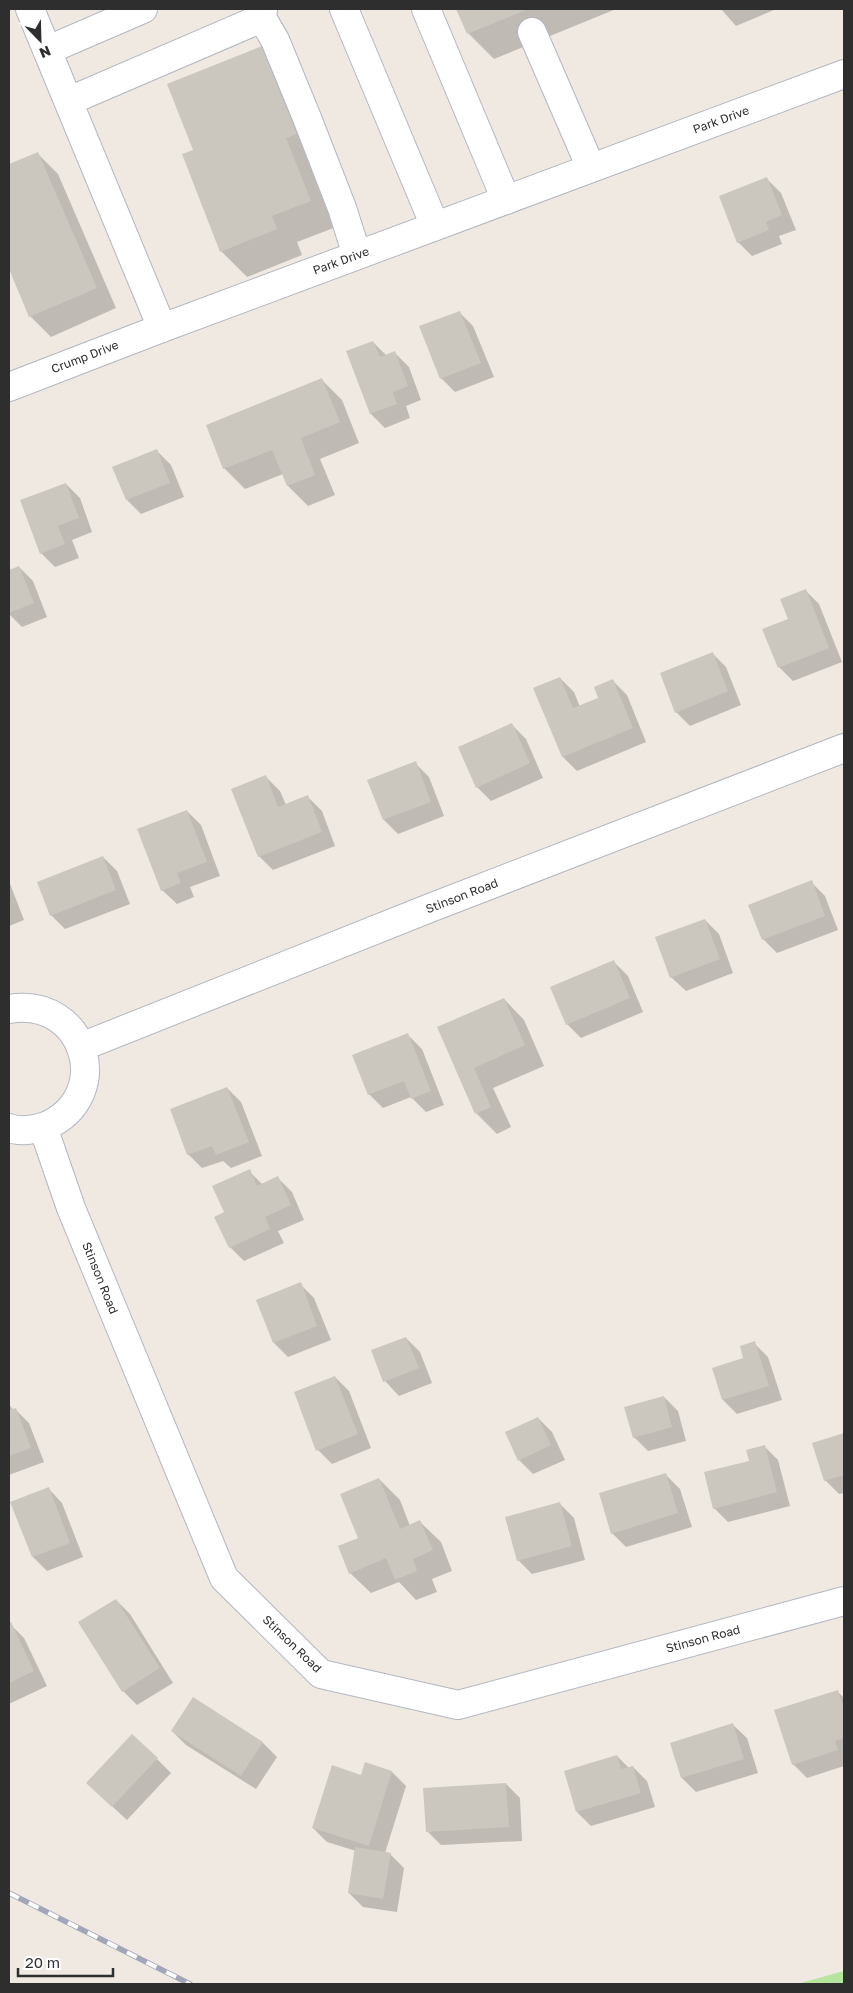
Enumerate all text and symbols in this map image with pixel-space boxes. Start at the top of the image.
north arrow [15,15,65,65]
text: N [37,43,53,62]
street label: Park Drive [691,102,751,137]
street label: Park Drive [311,243,371,278]
street label: Crump Drive [49,337,121,376]
street label: Stinson Road [424,875,500,916]
street label: Stinson Road [79,1240,122,1316]
street label: Stinson Road [260,1612,325,1675]
street label: Stinson Road [664,1621,742,1656]
scale bar [18,1946,112,1978]
text: 20 m [25,1953,60,1971]

